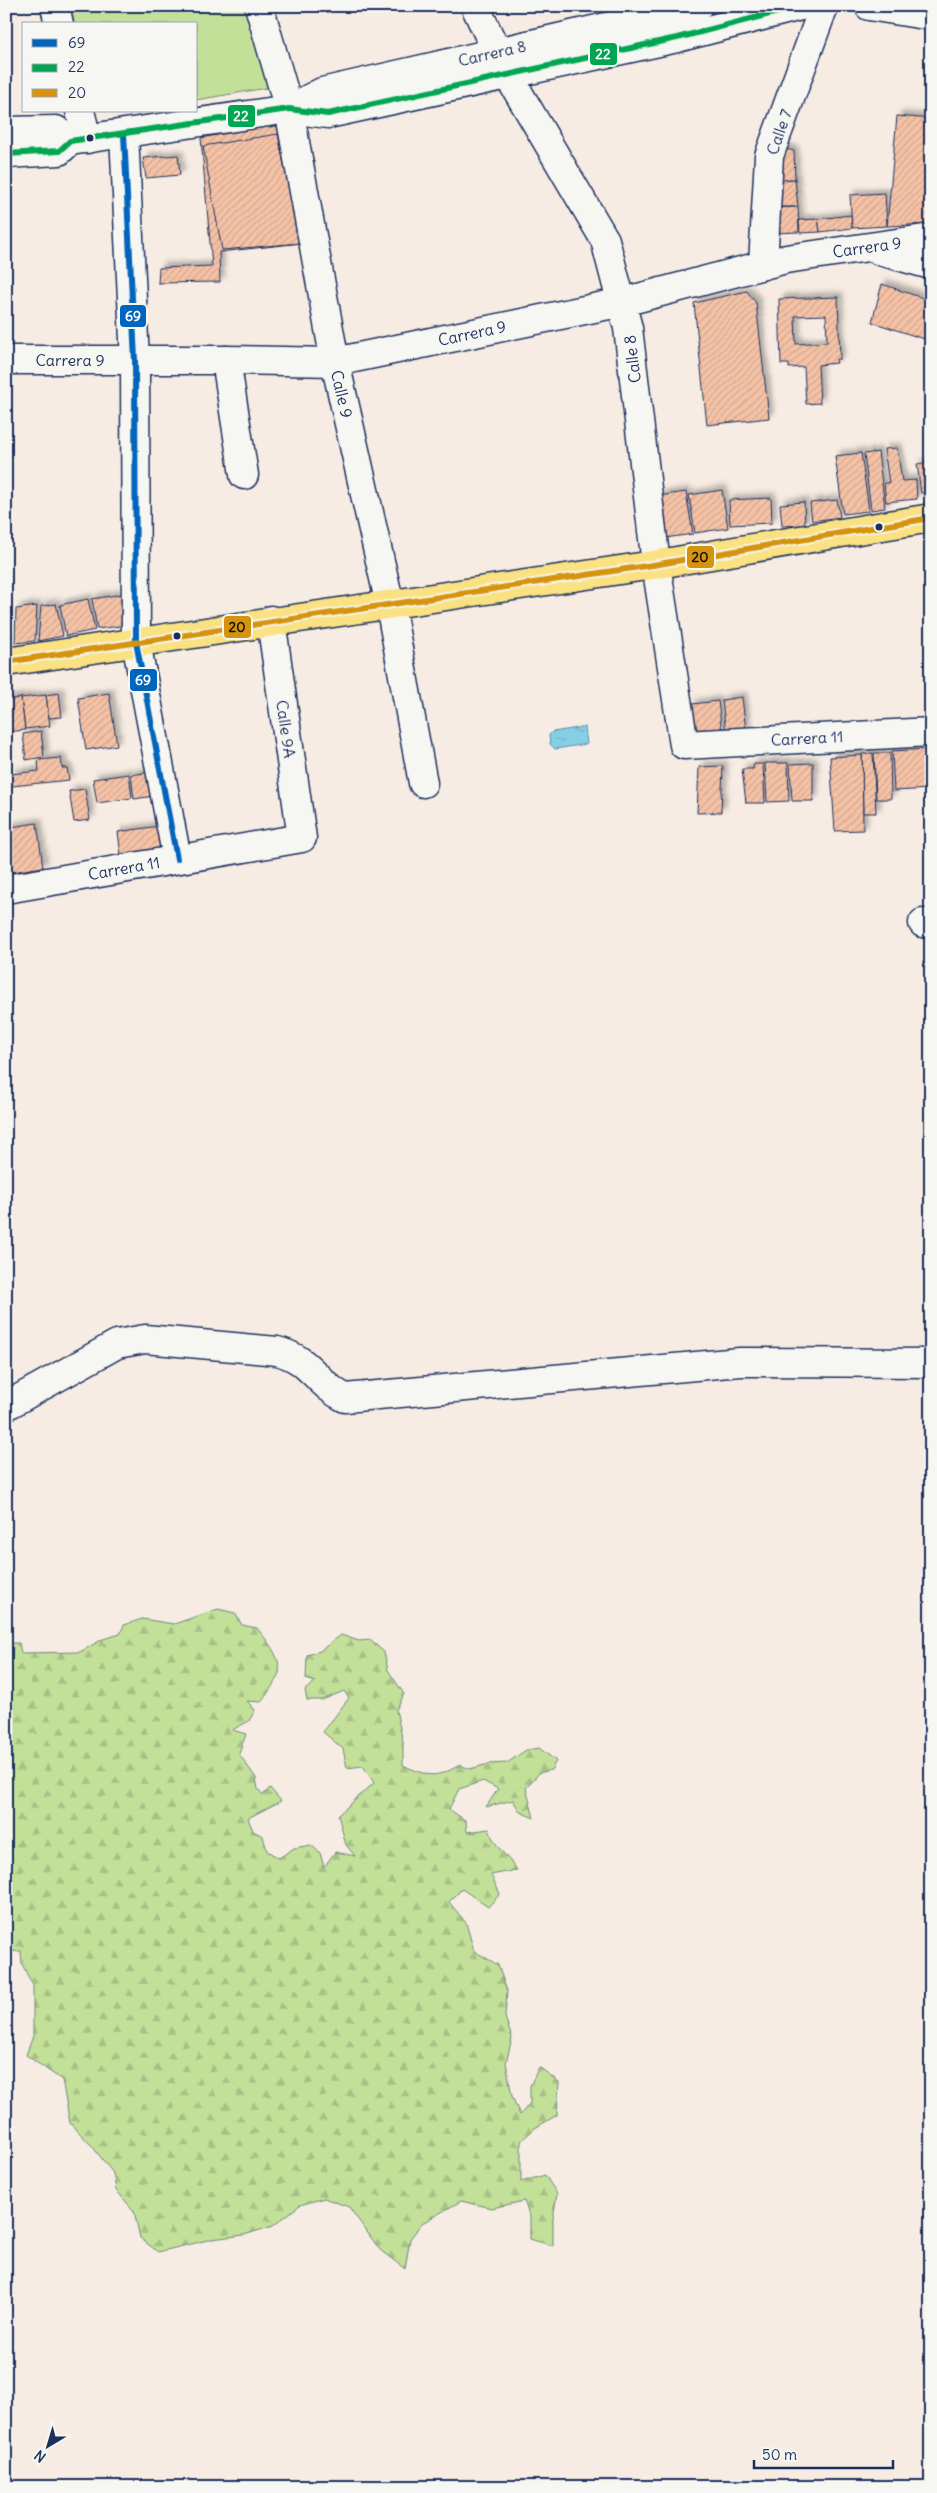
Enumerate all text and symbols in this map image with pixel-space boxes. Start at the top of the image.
legend [22,22,198,112]
text: 69 [68,33,85,52]
street label: Carrera 8 [456,35,528,71]
line badge: 22 [589,42,618,66]
text: 22 [595,45,611,63]
text: 22 [68,57,84,76]
text: 20 [68,83,86,102]
line badge: 22 [227,104,256,128]
street label: Calle 7 [762,106,796,157]
text: 22 [233,107,249,125]
unlabelled marker [85,133,95,143]
street label: Carrera 9 [831,232,903,262]
line badge: 69 [119,304,147,328]
text: 69 [125,307,141,325]
street label: Carrera 9 [436,316,508,350]
street label: Calle 8 [619,334,645,384]
street label: Carrera 9 [35,350,105,370]
street label: Calle 9 [327,368,357,420]
unlabelled marker [874,522,884,532]
line badge: 20 [686,545,715,569]
text: 20 [692,548,708,566]
line badge: 20 [223,615,252,639]
text: 20 [229,618,245,636]
unlabelled marker [172,631,182,641]
line badge: 69 [129,668,158,692]
text: 69 [135,671,151,689]
street label: Calle 9A [272,699,300,759]
street label: Carrera 11 [770,726,844,750]
street label: Carrera 11 [86,852,162,884]
north arrow [22,2420,72,2470]
scale bar [754,2438,893,2470]
text: 50 m [762,2445,797,2464]
text: N [31,2446,49,2466]

